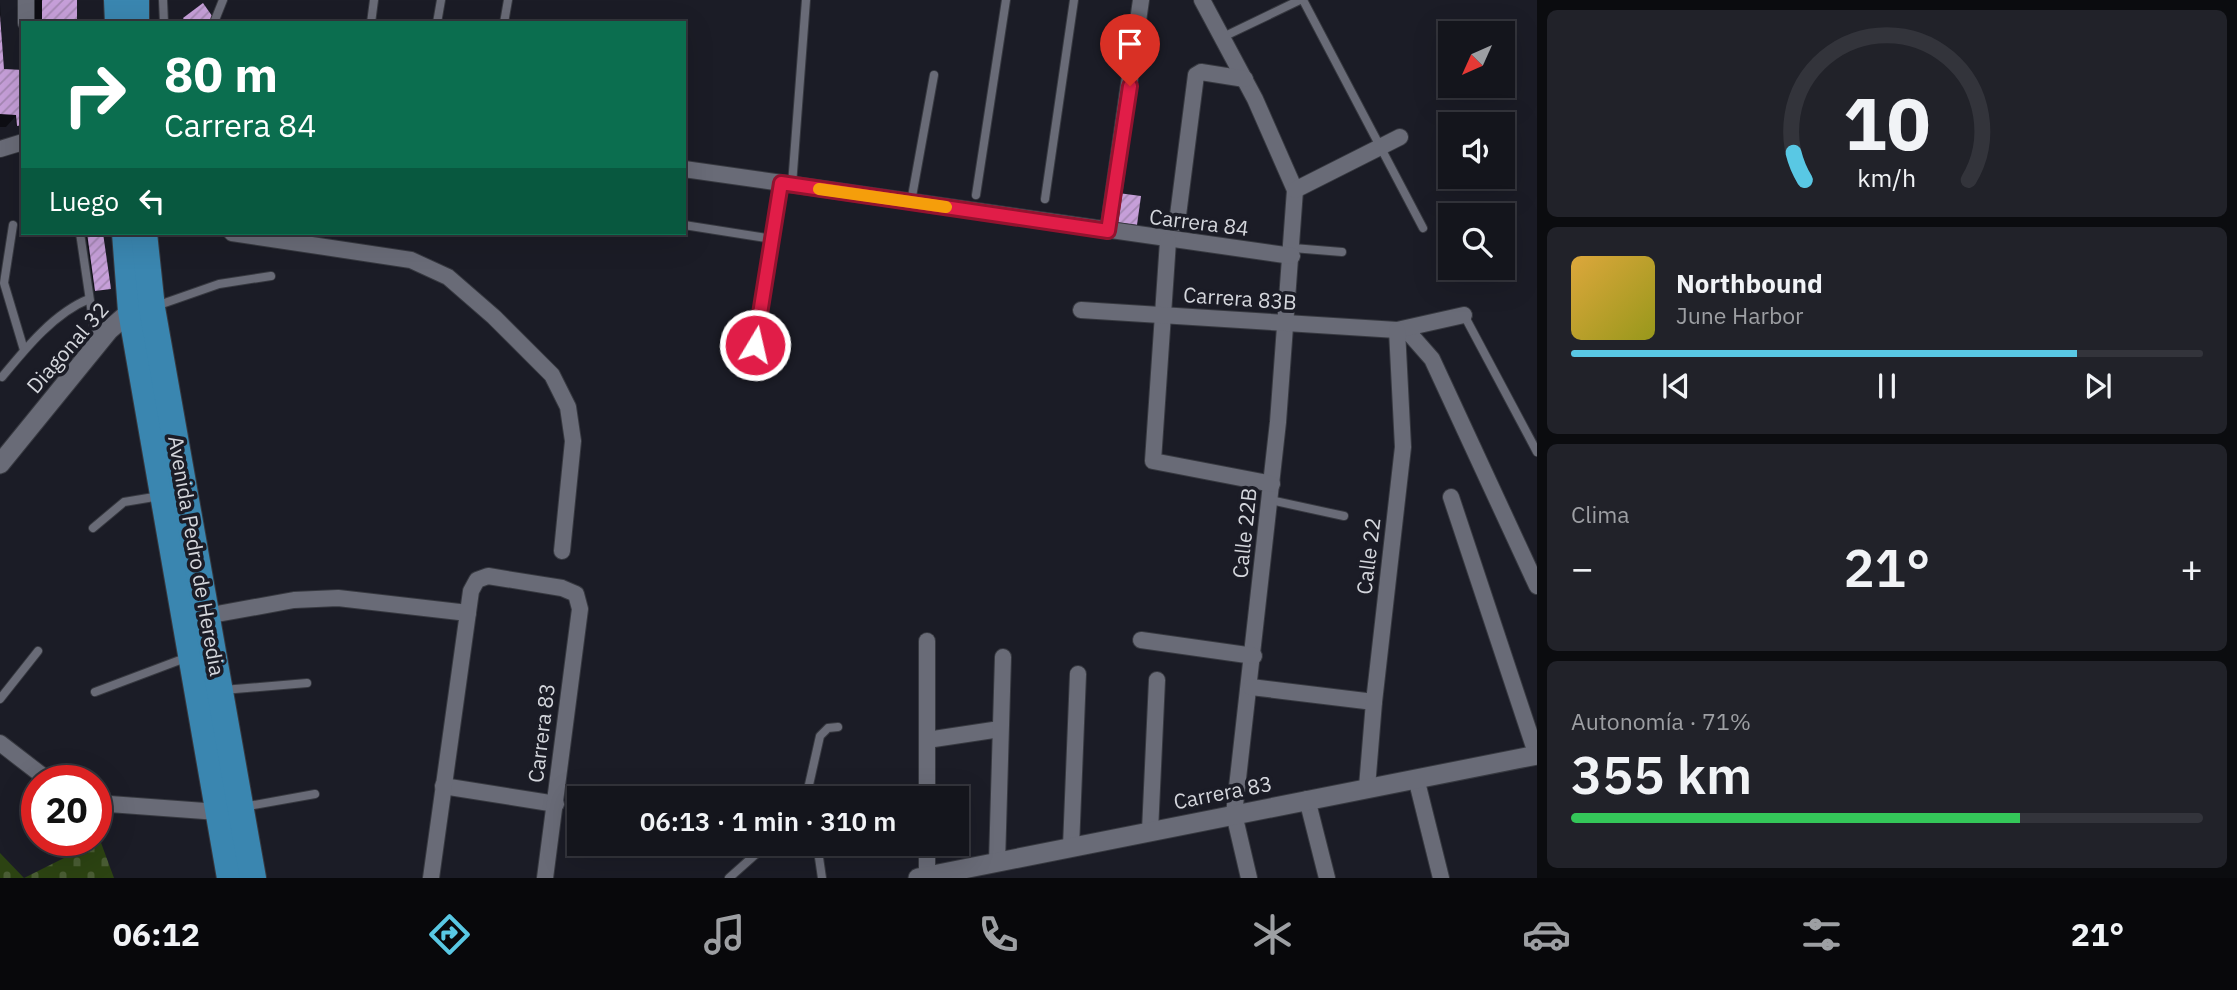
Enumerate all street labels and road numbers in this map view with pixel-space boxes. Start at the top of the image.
street label: Carrera 84 [1148,202,1251,242]
street label: Carrera 83B [1182,280,1298,316]
street label: Diagonal 32 [20,296,115,399]
street label: Avenida Pedro de Heredia [162,434,232,678]
street label: Calle 22B [1225,486,1263,580]
street label: Calle 22 [1349,516,1387,596]
street label: Carrera 83 [521,681,561,784]
street label: Carrera 83 [1171,769,1275,815]

